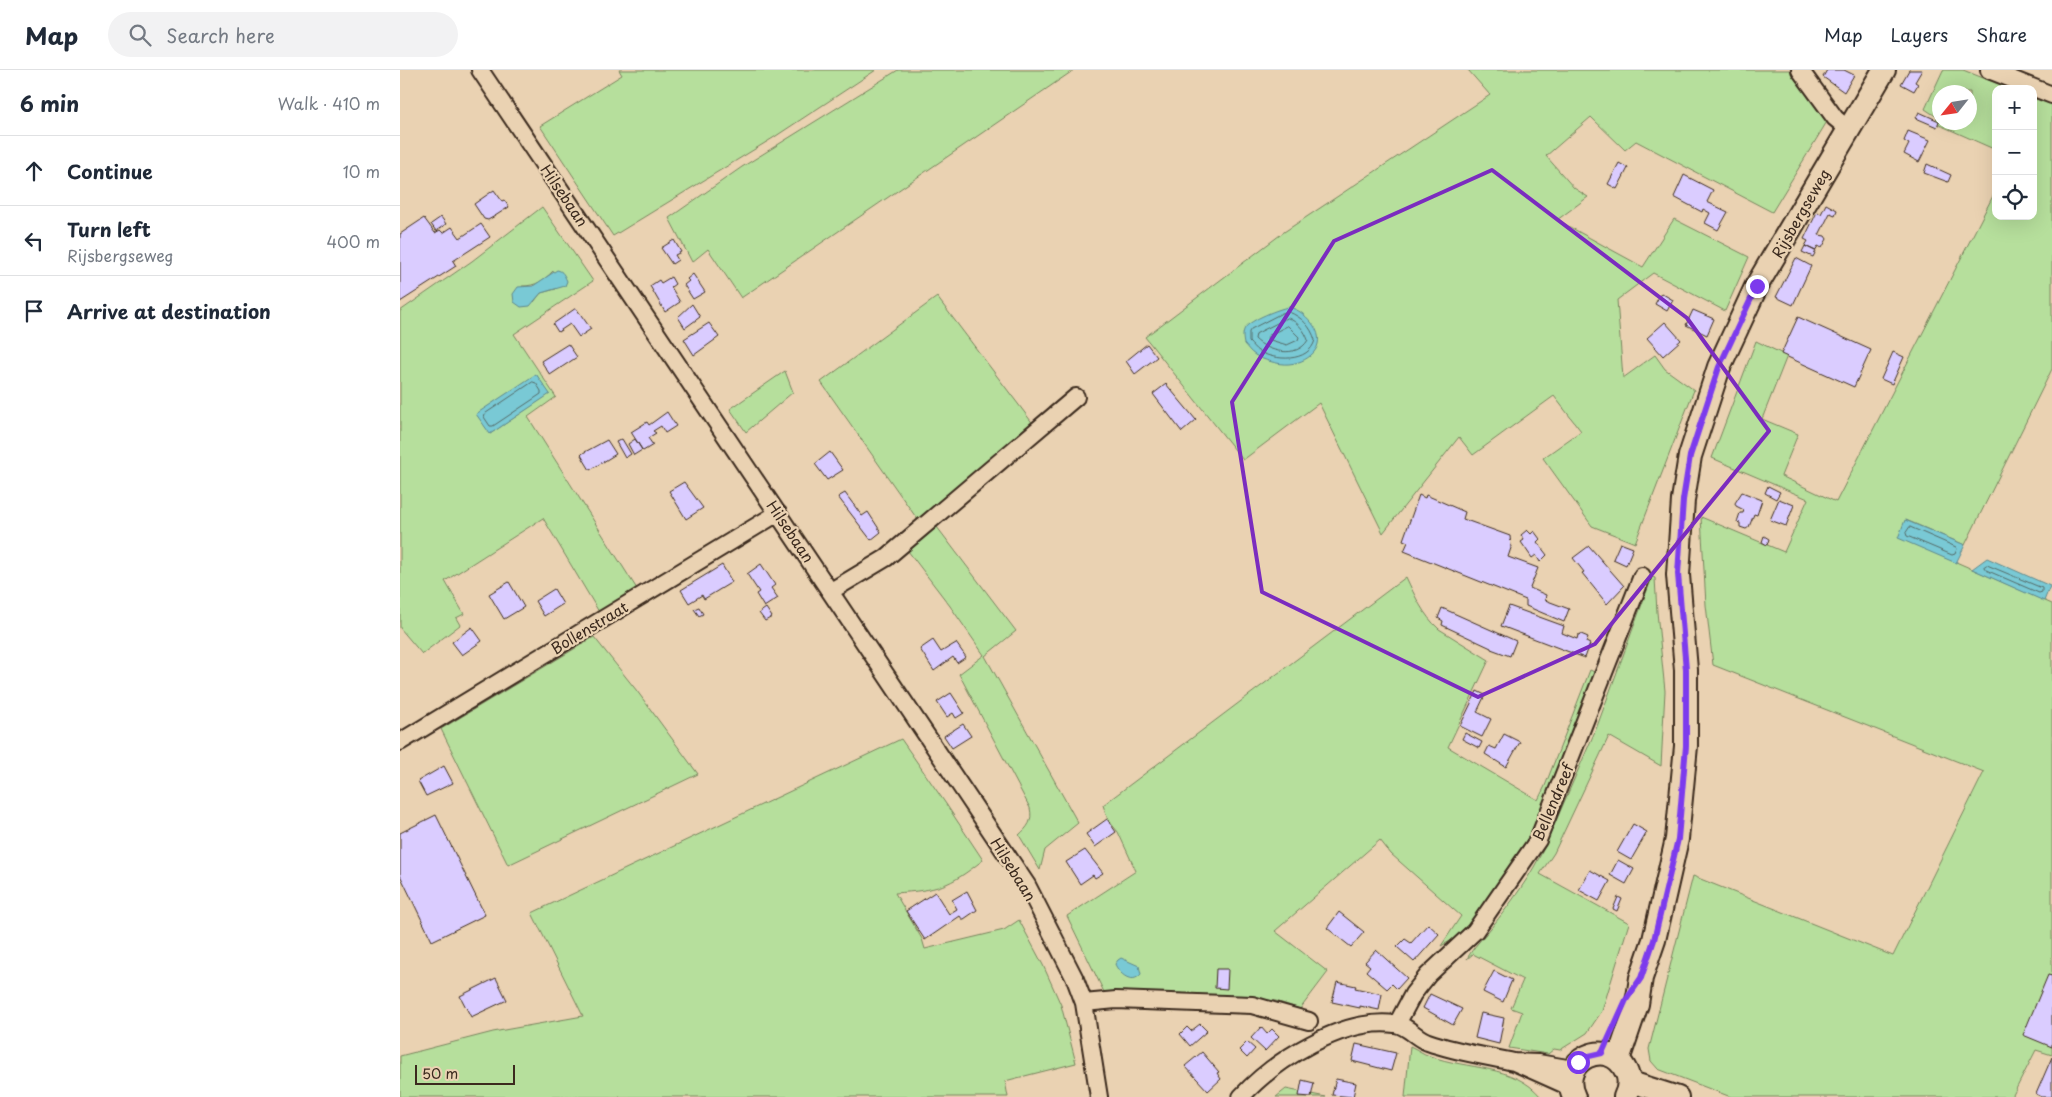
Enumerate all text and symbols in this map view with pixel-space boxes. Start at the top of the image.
search box [108,12,458,57]
text: Map [25,17,78,53]
icon: search [126,21,154,49]
text: Search here [166,21,275,49]
text: Map [1824,21,1863,48]
text: Layers [1891,21,1948,48]
text: Share [1976,21,2027,48]
north arrow [1932,85,1977,130]
map controls [1992,85,2037,220]
button: + [1992,85,2037,130]
text: 6 min [20,87,79,119]
text: Walk · 410 m [278,91,380,115]
button: − [1992,130,2037,175]
icon: ahead [20,157,48,185]
text: Continue [67,157,153,185]
text: 10 m [343,159,380,183]
street label: Hilsebaan [536,159,594,231]
street label: Rijsbergseweg [1765,164,1835,262]
button: locate [1992,175,2037,220]
text: Turn left [67,215,151,243]
icon: left [20,227,48,255]
text: 400 m [327,229,380,253]
text: Rijsbergseweg [67,243,174,267]
route end [1746,275,1769,298]
icon: arrive [20,297,48,325]
text: Arrive at destination [67,297,271,325]
street label: Hilsebaan [762,495,820,567]
street label: Bollenstraat [546,595,632,659]
street label: Bellendreef [1525,759,1579,844]
street label: Hilsebaan [985,833,1043,905]
route start [1567,1051,1590,1074]
scale bar [415,1062,515,1085]
text: 50 m [422,1063,458,1084]

